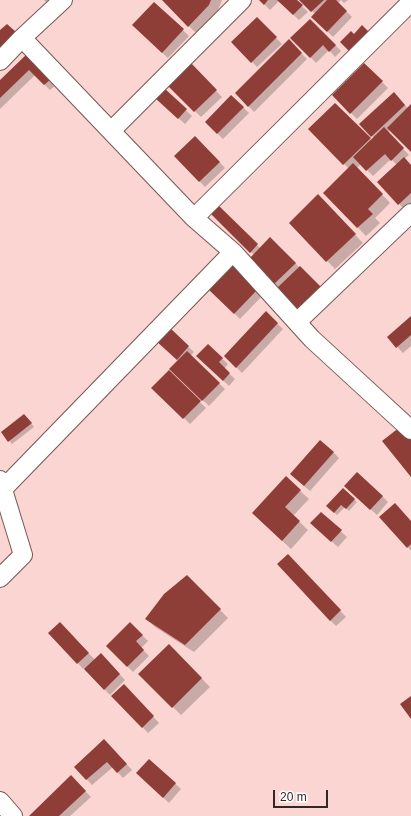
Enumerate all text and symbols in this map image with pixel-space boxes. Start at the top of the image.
scale bar [275,782,330,808]
text: 20 m [280,790,307,804]

